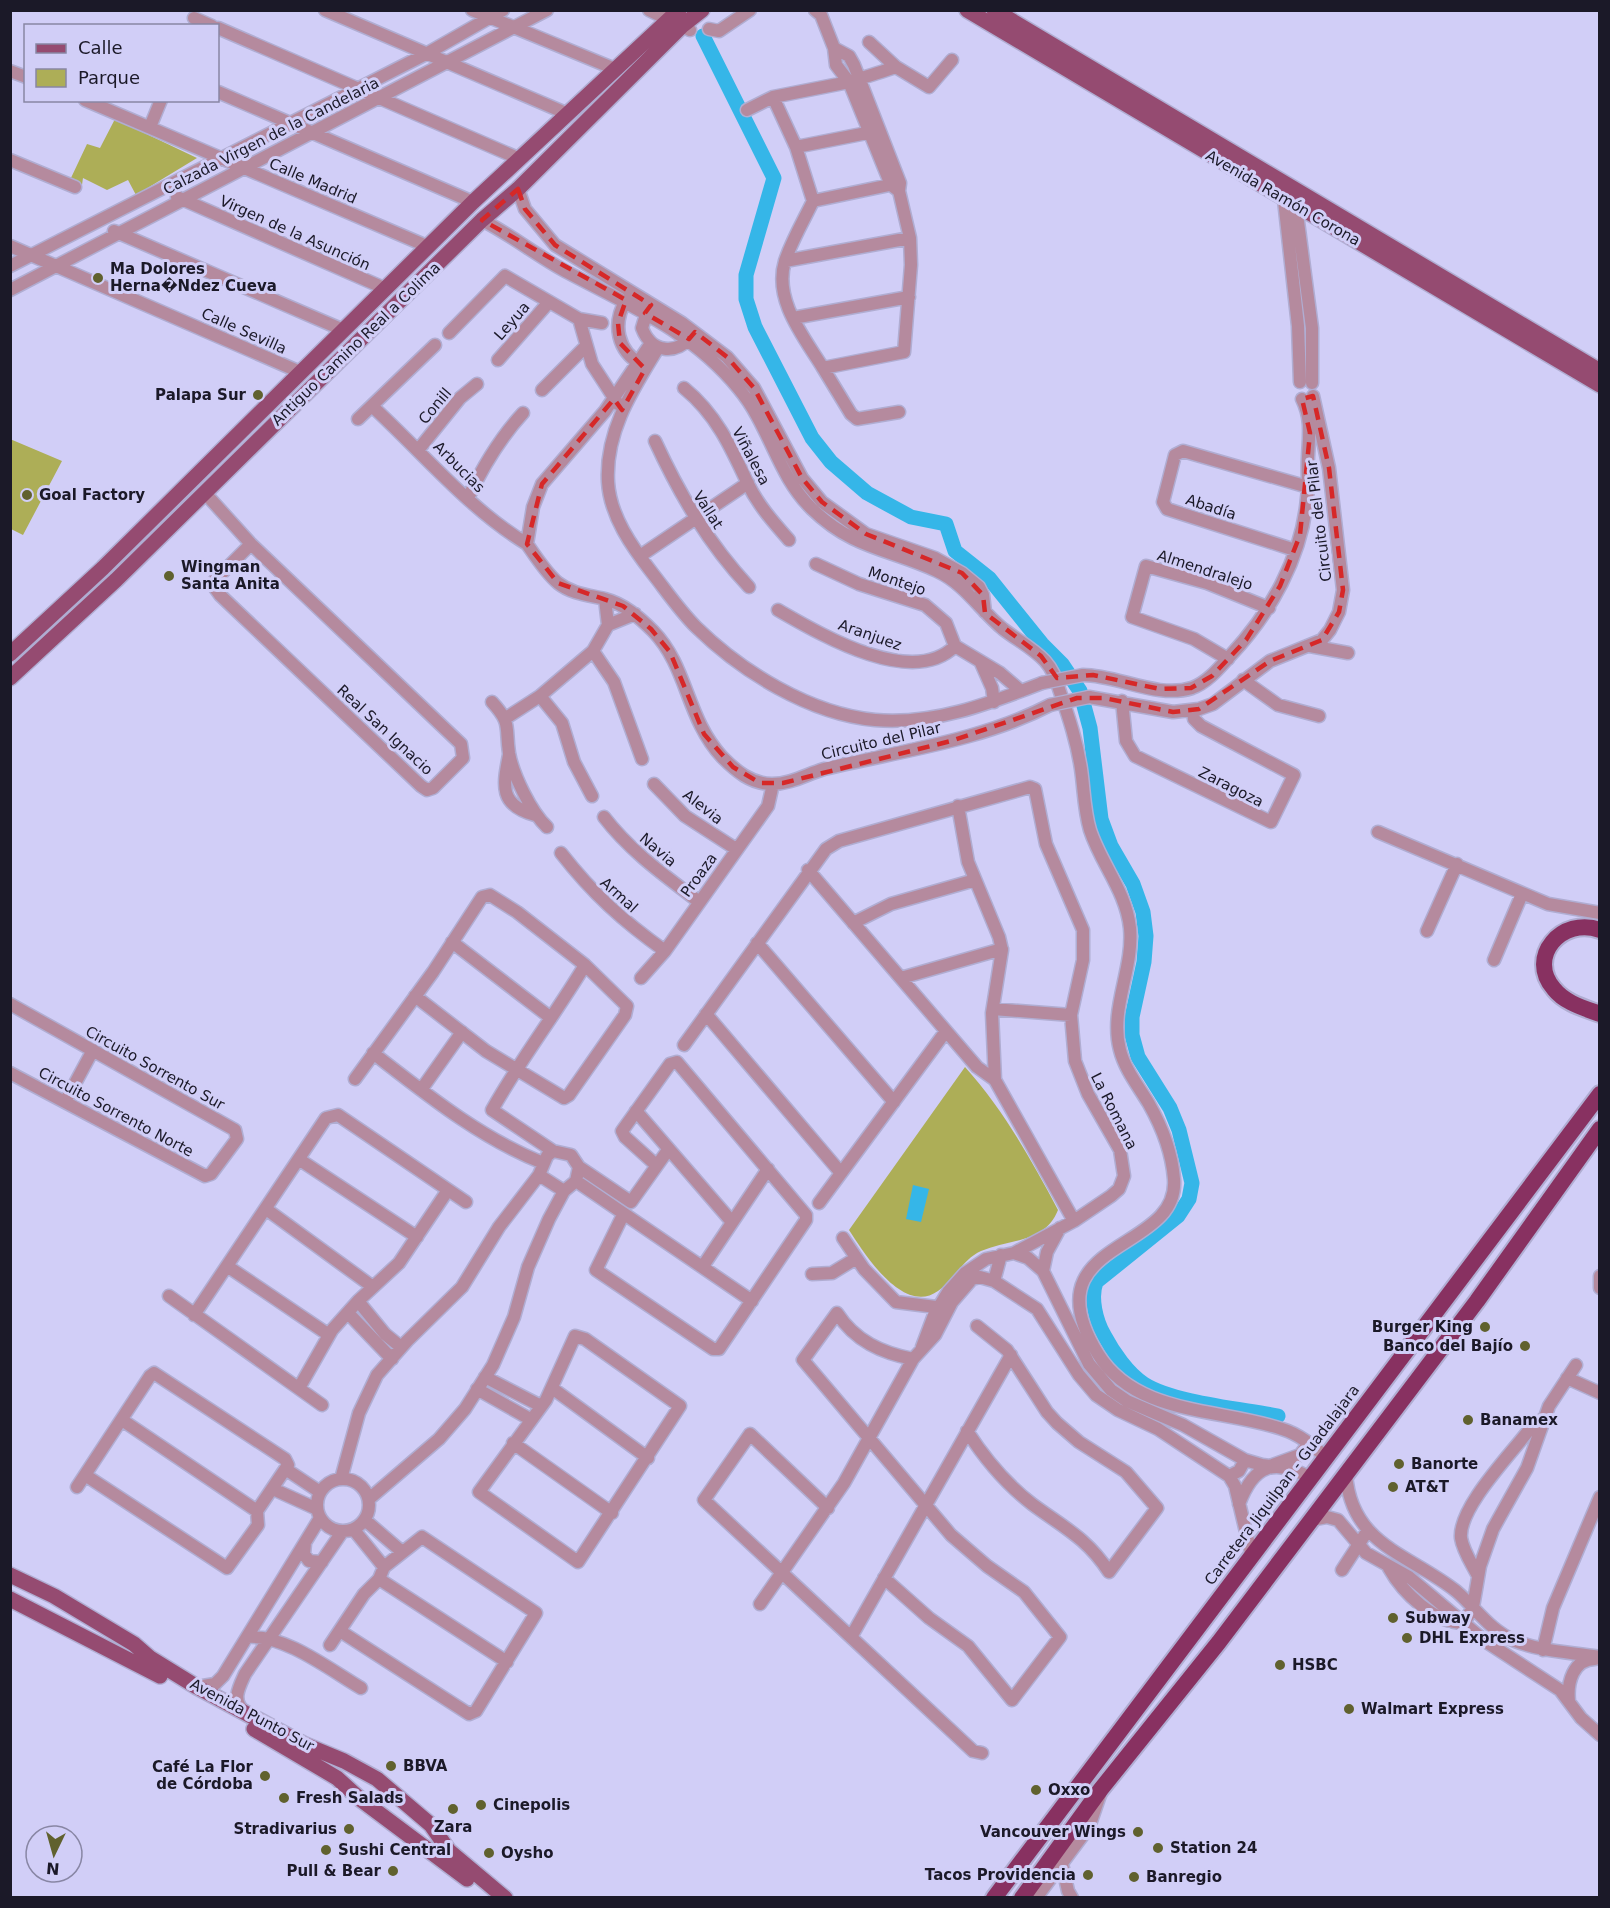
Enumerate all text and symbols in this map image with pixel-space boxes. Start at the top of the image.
legend [24,24,219,102]
text: Calle [78,37,123,58]
text: Parque [78,67,140,88]
street label: Calzada Virgen de la Candelaria [160,74,382,198]
street label: Avenida Ramón Corona [1203,146,1363,250]
street label: Calle Madrid [266,154,360,208]
street label: Virgen de la Asunción [217,192,373,274]
street label: Antiguo Camino Real a Colima [268,258,444,430]
place label: Ma Dolores Herna�Ndez Cueva [110,260,277,295]
marker: Ma Dolores Herna�Ndez Cueva [91,271,105,285]
street label: Leyua [490,298,534,344]
street label: Calle Sevilla [199,304,289,358]
street label: Conill [415,384,455,428]
place label: Palapa Sur [155,386,247,404]
marker: Palapa Sur [251,388,265,402]
street label: Viñalesa [728,424,774,488]
street label: Arbucias [430,438,488,496]
street label: Circuito del Pilar [1303,458,1335,583]
place label: Goal Factory [39,486,145,504]
marker: Goal Factory [20,488,34,502]
street label: Vallat [689,488,727,532]
street label: Abadía [1184,490,1238,524]
street label: Almendralejo [1155,546,1255,594]
place label: Wingman Santa Anita [181,558,280,593]
street label: Montejo [866,563,928,599]
marker: Wingman Santa Anita [162,569,176,583]
street label: Aranjuez [836,616,904,654]
street label: Real San Ignacio [333,681,437,779]
street label: Circuito del Pilar [819,718,943,764]
street label: Zaragoza [1195,763,1267,811]
street label: Alevia [679,786,727,828]
street label: Navia [636,829,680,871]
street label: Proaza [677,849,721,901]
street label: Armal [597,874,641,916]
street label: Circuito Sorrento Sur [82,1022,228,1114]
street label: Circuito Sorrento Norte [35,1063,197,1161]
street label: La Romana [1087,1070,1141,1152]
place label: Burger King [1372,1318,1473,1336]
marker: Burger King [1478,1320,1492,1334]
place label: Banco del Bajío [1383,1337,1513,1355]
marker: Banco del Bajío [1518,1339,1532,1353]
street label: Carretera Jiquilpan - Guadalajara [1201,1381,1363,1589]
place label: Banamex [1480,1411,1558,1429]
marker: Banamex [1461,1413,1475,1427]
place label: Banorte [1411,1455,1478,1473]
marker: Banorte [1392,1457,1406,1471]
place label: AT&T [1405,1478,1450,1496]
marker: AT&T [1386,1480,1400,1494]
place label: Subway [1405,1609,1471,1627]
marker: Subway [1386,1611,1400,1625]
place label: DHL Express [1419,1629,1525,1647]
marker: DHL Express [1400,1631,1414,1645]
place label: HSBC [1292,1656,1338,1674]
marker: HSBC [1273,1658,1287,1672]
street label: Avenida Punto Sur [187,1675,318,1756]
place label: Walmart Express [1361,1700,1504,1718]
marker: Walmart Express [1342,1702,1356,1716]
place label: BBVA [403,1757,448,1775]
place label: Café La Flor de Córdoba [152,1758,254,1793]
marker: BBVA [384,1759,398,1773]
marker: Café La Flor de Córdoba [258,1769,272,1783]
place label: Oxxo [1048,1781,1090,1799]
marker: Oxxo [1029,1783,1043,1797]
place label: Fresh Salads [296,1789,404,1807]
marker: Fresh Salads [277,1791,291,1805]
place label: Cinepolis [493,1796,570,1814]
marker: Cinepolis [474,1798,488,1812]
marker: Zara [446,1802,460,1816]
place label: Zara [434,1818,472,1836]
place label: Stradivarius [234,1820,337,1838]
marker: Stradivarius [342,1822,356,1836]
place label: Vancouver Wings [980,1823,1126,1841]
north arrow [24,1824,84,1884]
marker: Vancouver Wings [1131,1825,1145,1839]
place label: Station 24 [1170,1839,1258,1857]
place label: Sushi Central [338,1841,451,1859]
marker: Station 24 [1151,1841,1165,1855]
marker: Sushi Central [319,1843,333,1857]
place label: Oysho [501,1844,553,1862]
marker: Oysho [482,1846,496,1860]
text: N [45,1858,60,1878]
place label: Pull & Bear [286,1862,382,1880]
marker: Pull & Bear [386,1864,400,1878]
place label: Tacos Providencia [925,1866,1076,1884]
marker: Tacos Providencia [1081,1868,1095,1882]
place label: Banregio [1146,1868,1222,1886]
marker: Banregio [1127,1870,1141,1884]

